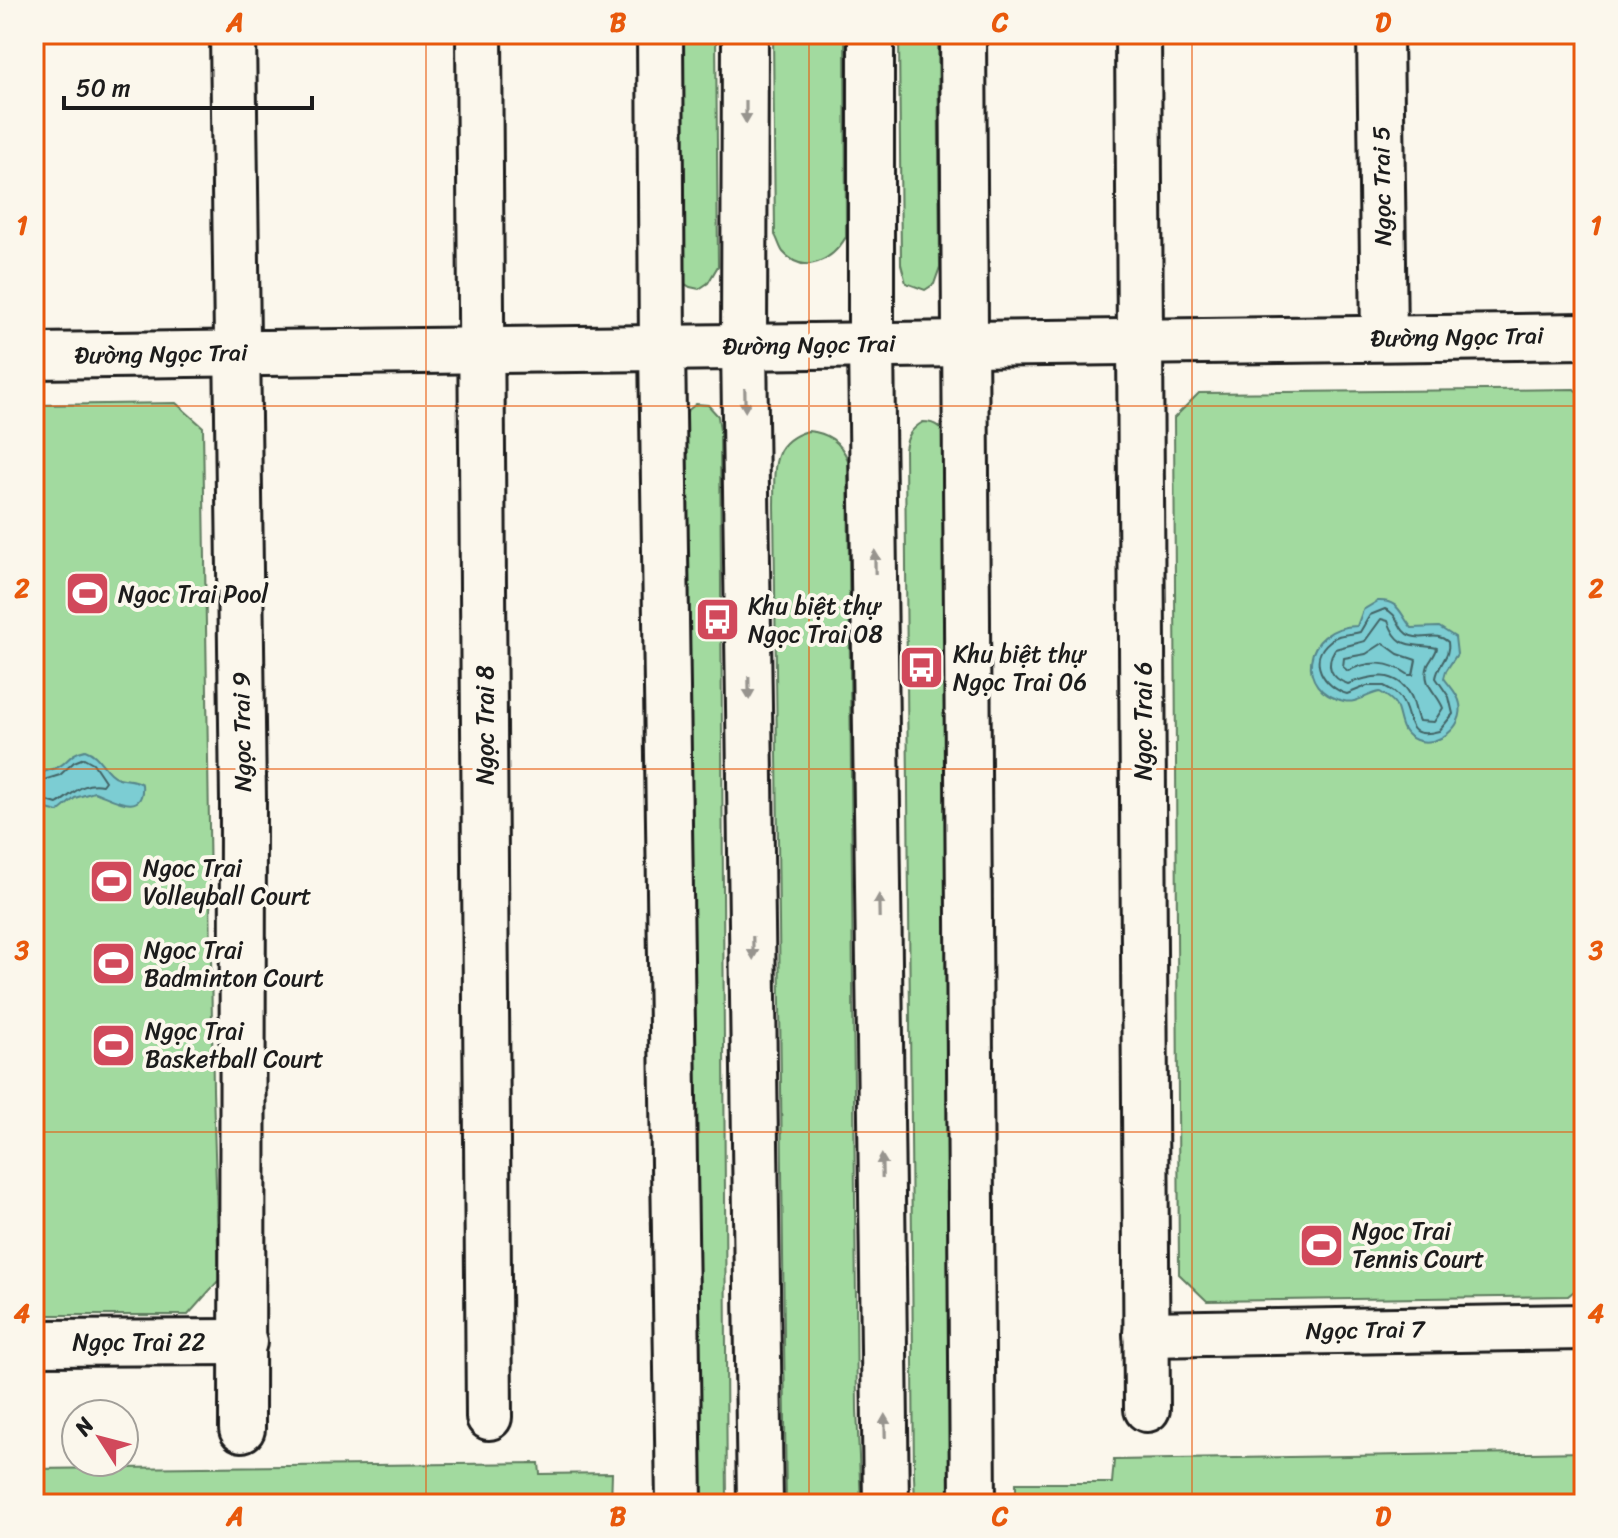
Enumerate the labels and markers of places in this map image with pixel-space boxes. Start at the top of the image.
sports icon: Ngoc Trai Pool [63,570,111,618]
place label: Ngoc Trai Pool [118,573,269,615]
place label: Khu biệt thự Ngọc Trai 08 [748,585,883,655]
bus stop icon: Khu biệt thự Ngọc Trai 08 [693,596,741,644]
place label: Khu biệt thự Ngọc Trai 06 [953,633,1088,703]
bus stop icon: Khu biệt thự Ngọc Trai 06 [898,644,946,692]
place label: Ngoc Trai Volleyball Court [143,847,311,917]
sports icon: Ngoc Trai Volleyball Court [88,858,136,906]
place label: Ngoc Trai Badminton Court [144,929,324,999]
sports icon: Ngoc Trai Badminton Court [89,940,137,988]
place label: Ngọc Trai Basketball Court [145,1010,324,1080]
sports icon: Ngọc Trai Basketball Court [90,1021,138,1069]
place label: Ngoc Trai Tennis Court [1352,1210,1484,1280]
sports icon: Ngoc Trai Tennis Court [1297,1221,1345,1269]

